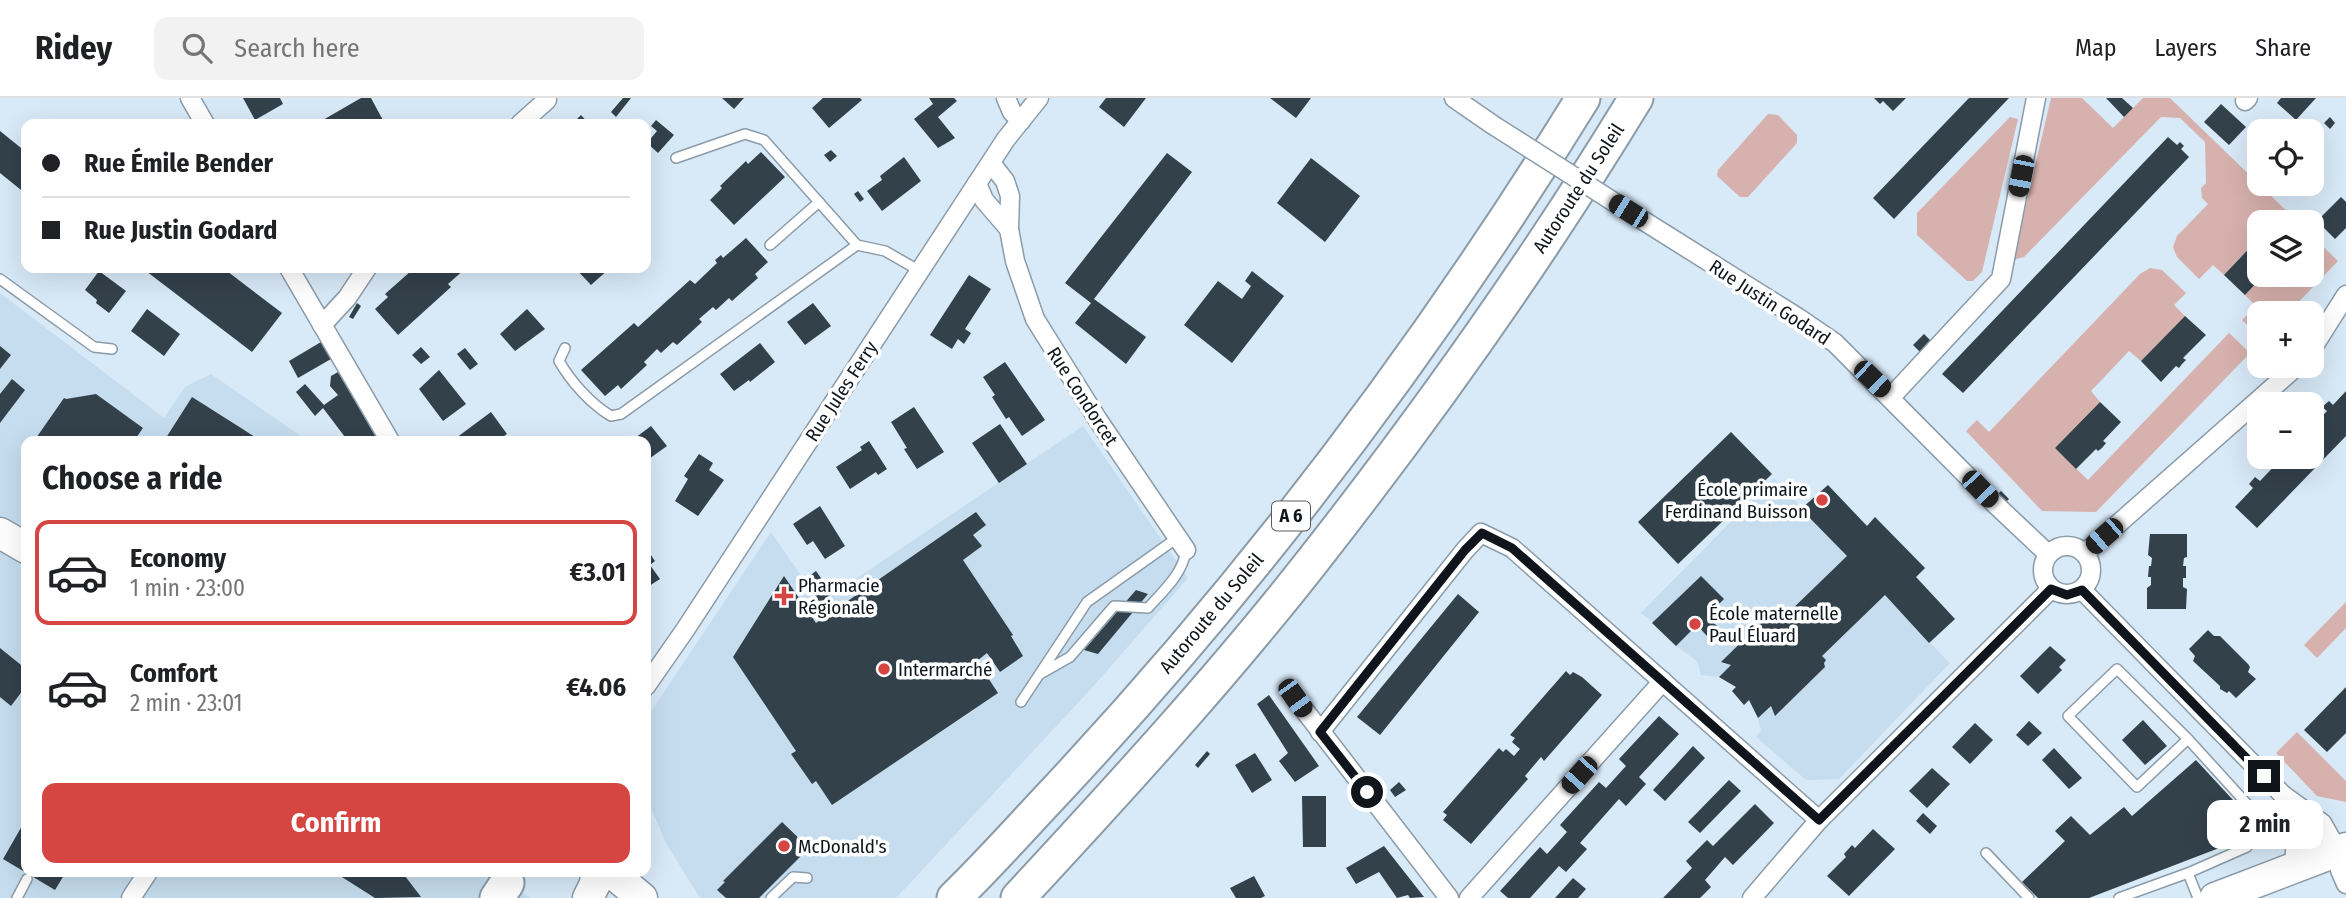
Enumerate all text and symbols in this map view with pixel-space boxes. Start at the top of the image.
search box [154,17,644,80]
text: Ridey [35,28,112,68]
icon: search [178,29,216,67]
text: Search here [234,33,360,64]
text: Map [2075,34,2117,62]
text: Layers [2155,34,2217,62]
text: Share [2255,34,2311,62]
street label: Autoroute du Soleil [1528,119,1629,257]
map controls [2247,119,2324,469]
button: locate [2247,119,2324,196]
text: Rue Émile Bender [84,148,273,179]
car [2007,153,2036,199]
car [1605,191,1652,231]
button: layers [2247,210,2324,287]
text: Rue Justin Godard [84,215,277,246]
street label: Rue Justin Godard [1705,255,1835,350]
button: + [2247,301,2324,378]
street label: Rue Jules Ferry [800,336,883,446]
street label: Rue Condorcet [1042,343,1123,451]
car [1850,357,1895,401]
button: − [2247,392,2324,469]
text: Choose a ride [42,459,223,497]
car [1958,467,2003,511]
place label: École primaire Ferdinand Buisson [1665,478,1808,523]
marker: École primaire Ferdinand Buisson [1814,492,1830,508]
road number: A 6 [1272,502,1310,530]
car [2082,514,2127,558]
icon: car [46,541,109,604]
text: Economy [130,543,226,574]
street label: Autoroute du Soleil [1154,549,1268,678]
text: €3.01 [570,557,626,588]
text: 1 min · 23:00 [130,574,245,602]
place label: Pharmacie Régionale [798,574,880,619]
marker: Pharmacie Régionale [776,588,792,604]
place label: École maternelle Paul Éluard [1709,602,1839,647]
marker: École maternelle Paul Éluard [1687,616,1703,632]
icon: car [46,656,109,719]
text: Comfort [130,658,218,689]
place label: Intermarché [898,658,993,681]
marker: Intermarché [876,661,892,677]
text: €4.06 [566,672,626,703]
car [1275,675,1316,721]
text: 2 min · 23:01 [130,689,243,717]
car [1558,752,1601,798]
route end [2248,760,2280,792]
route start [1351,776,1383,808]
button: Confirm [42,783,630,863]
callout: 2 min [2206,800,2322,850]
text: 2 min [2240,810,2291,838]
place label: McDonald's [798,835,887,858]
marker: McDonald's [776,838,792,854]

